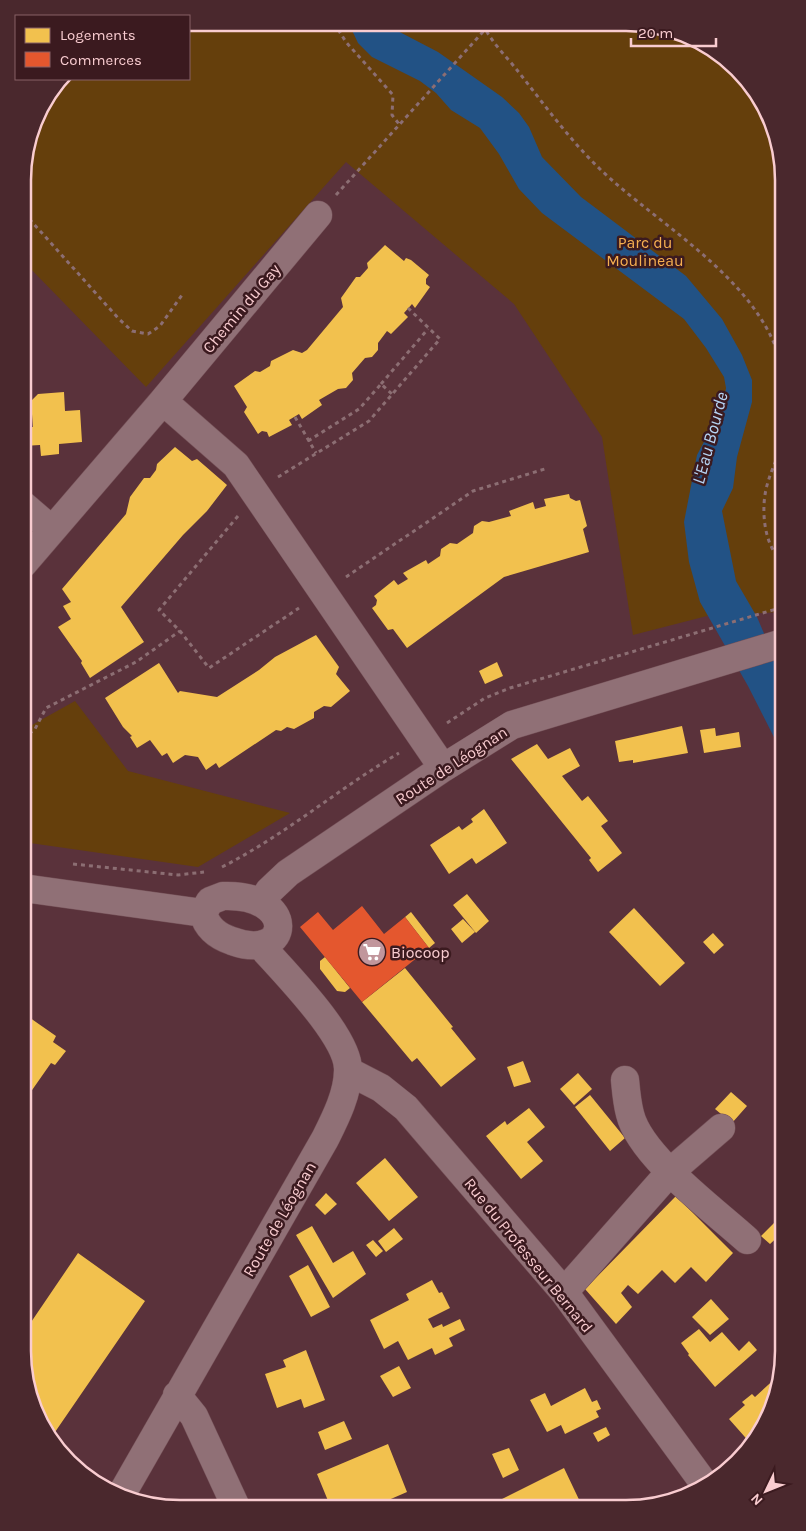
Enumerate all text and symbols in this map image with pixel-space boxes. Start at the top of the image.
legend [15,15,190,80]
scale bar [631,15,716,47]
text: 20 m [638,24,673,42]
text: Logements [60,26,136,44]
text: Commerces [60,51,142,69]
park label: Parc du Moulineau [606,233,684,270]
street label: Chemin du Gay [199,260,284,357]
water label: L'Eau Bourde [687,390,733,486]
street label: Route de Léognan [392,722,511,809]
supermarket icon: Biocoop [357,937,387,967]
place label: Biocoop [391,943,450,962]
street label: Route de Léognan [239,1158,320,1280]
street label: Rue du Professeur Bernard [460,1174,597,1336]
north arrow [741,1466,791,1516]
text: N [747,1490,767,1509]

